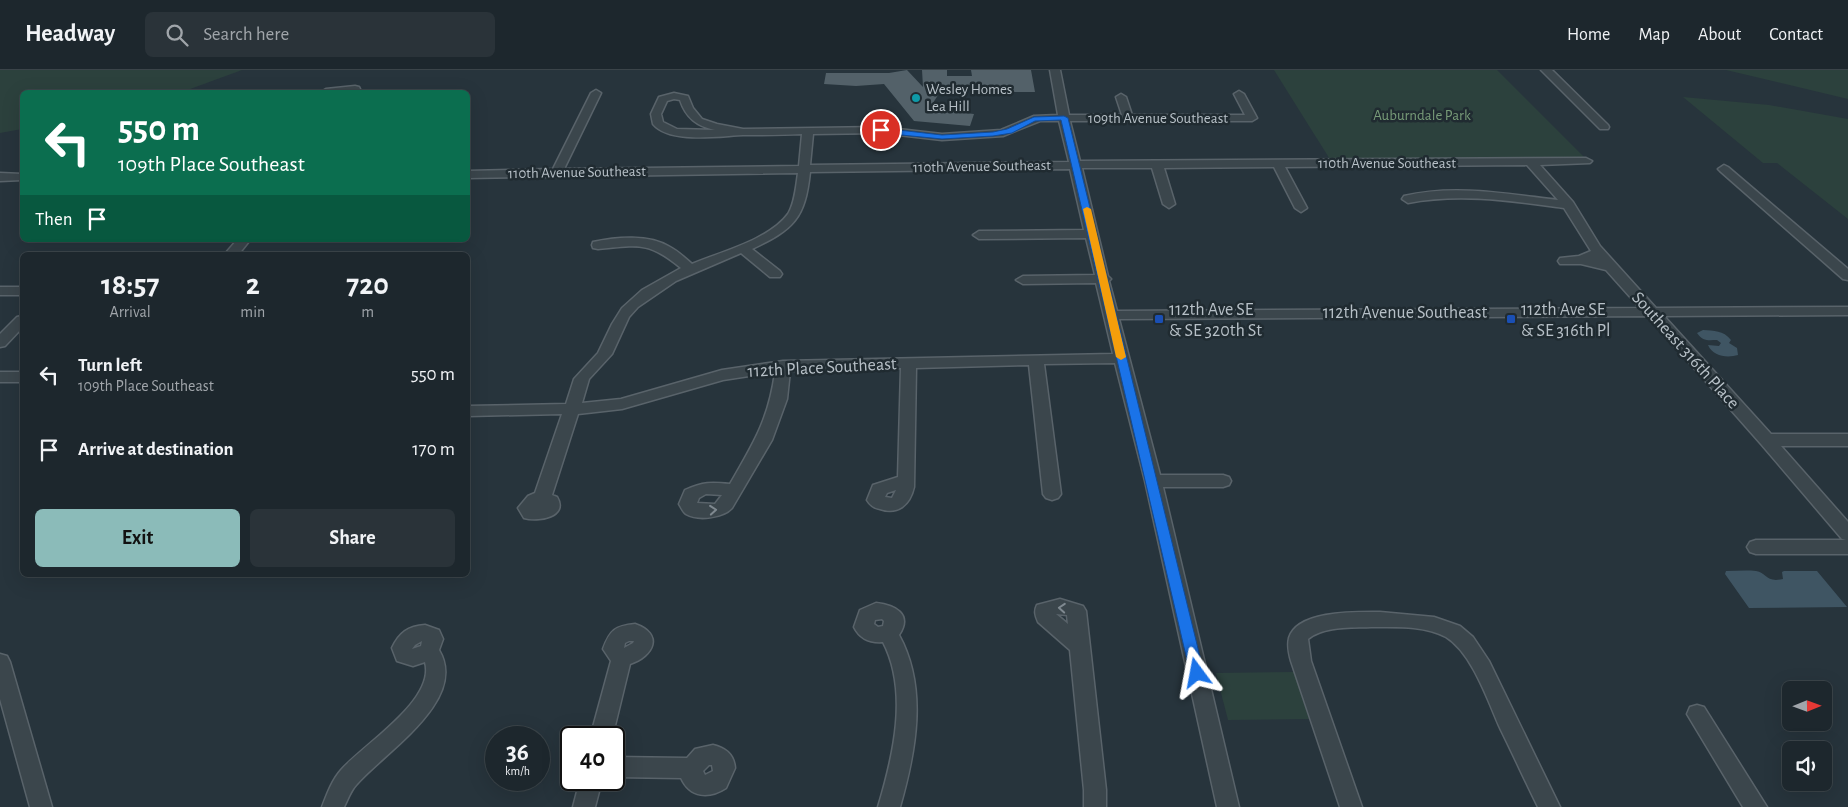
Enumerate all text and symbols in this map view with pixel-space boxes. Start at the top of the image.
search box [145,12,495,57]
icon: search [163,21,191,49]
text: Headway [25,22,115,46]
text: Search here [203,25,289,44]
text: Home [1567,26,1610,44]
text: Map [1638,26,1670,44]
text: About [1698,26,1741,44]
text: Contact [1769,26,1823,44]
place label: Wesley Homes Lea Hill [926,82,1012,114]
marker: Wesley Homes Lea Hill [910,92,922,104]
park label: Auburndale Park [1373,108,1471,123]
pin [860,109,902,151]
icon: left [35,110,100,175]
street label: 109th Avenue Southeast [1088,111,1228,126]
text: 550 m [118,112,200,147]
icon: arrive [867,116,895,144]
text: 109th Place Southeast [118,153,305,175]
street label: 110th Avenue Southeast [1318,156,1456,171]
street label: 110th Avenue Southeast [913,158,1051,175]
street label: 110th Avenue Southeast [508,164,646,181]
icon: arrive [83,205,111,233]
text: Then [35,210,73,229]
text: 18:57 [101,270,159,300]
text: 2 [246,270,260,300]
text: 720 [346,270,389,300]
street label: Southeast 316th Place [1628,289,1742,413]
place label: 112th Ave SE & SE 320th St [1169,301,1262,340]
place label: 112th Ave SE & SE 316th Pl [1521,301,1611,340]
text: Arrival [110,304,151,320]
text: min [240,304,265,320]
text: m [361,304,374,320]
street label: 112th Avenue Southeast [1323,304,1487,322]
marker: 112th Ave SE & SE 320th St [1153,313,1165,325]
marker: 112th Ave SE & SE 316th Pl [1505,313,1517,325]
street label: 112th Place Southeast [747,355,897,381]
text: Turn left [78,356,142,375]
icon: left [35,361,63,389]
text: 550 m [411,365,455,384]
text: 109th Place Southeast [78,378,214,394]
icon: arrive [35,436,63,464]
text: Arrive at destination [78,440,234,459]
text: 170 m [412,440,455,459]
one-way arrow [709,504,717,515]
button: Exit [35,509,240,567]
button: Share [250,509,455,567]
one-way arrow [1058,603,1066,614]
position arrow [1170,646,1222,698]
north arrow [1782,681,1832,731]
map controls [1782,681,1832,791]
speed limit sign: 40 [560,726,625,791]
text: 36 [506,740,529,765]
button: sound [1782,741,1832,791]
text: km/h [505,765,530,777]

